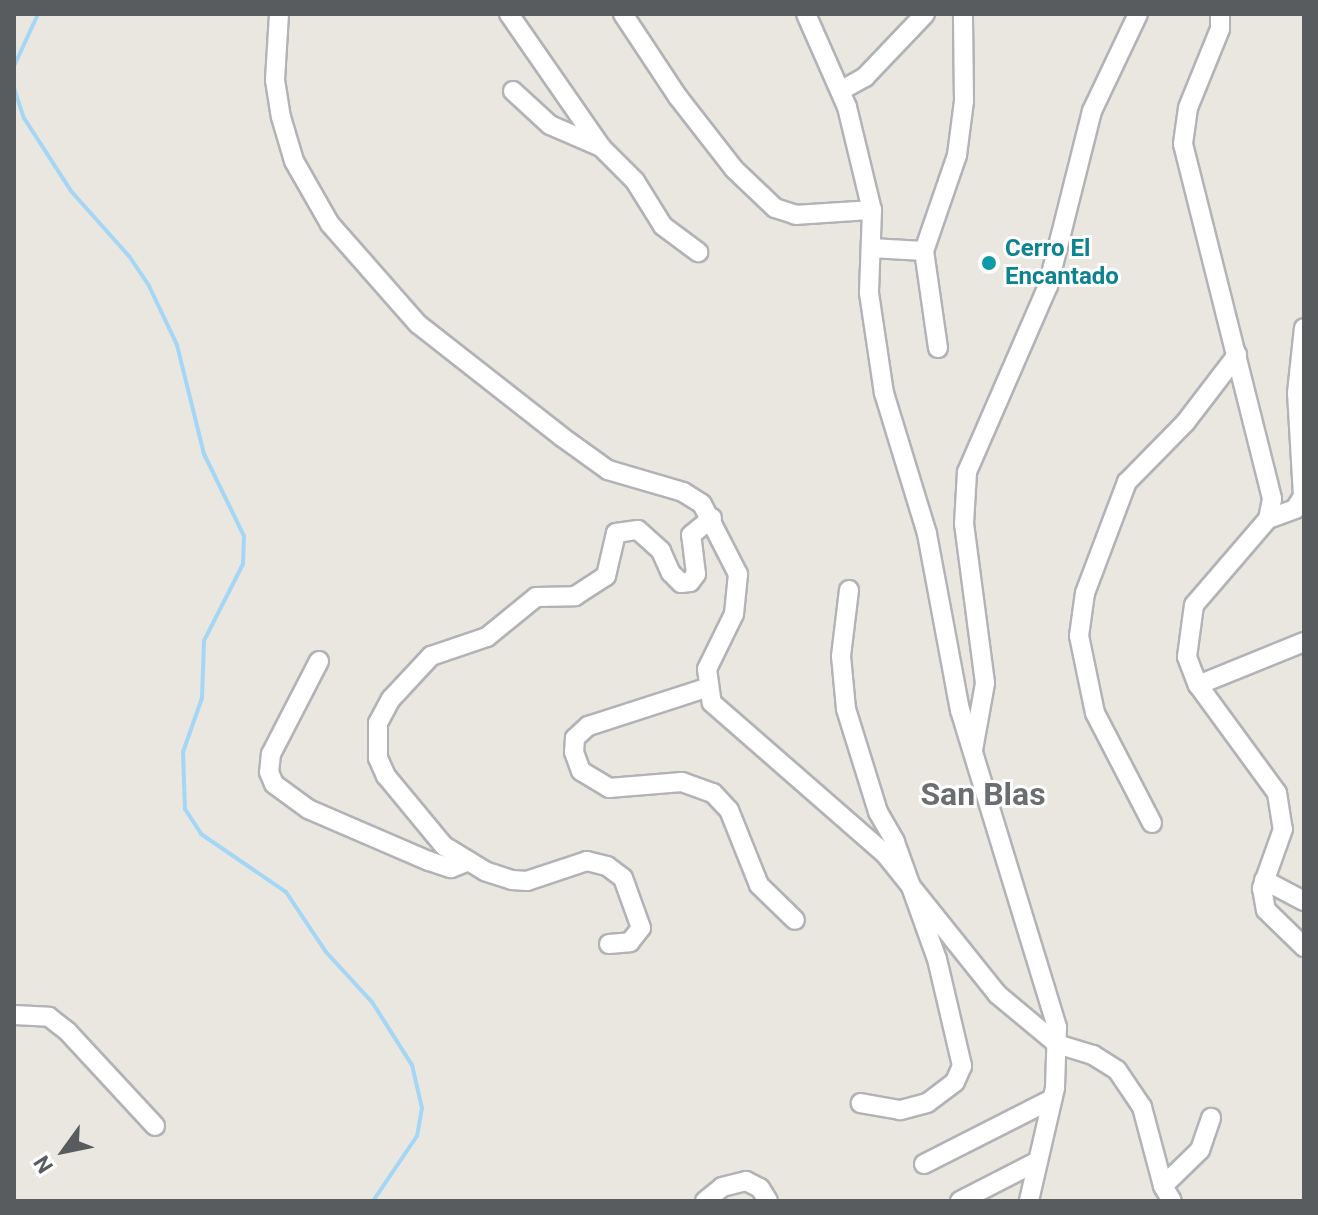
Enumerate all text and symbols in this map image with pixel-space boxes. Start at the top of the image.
place label: Cerro El Encantado [1005,235,1119,291]
marker: Cerro El Encantado [980,254,998,272]
district label: San Blas [920,775,1046,813]
north arrow [24,1111,104,1191]
text: N [29,1151,58,1178]

